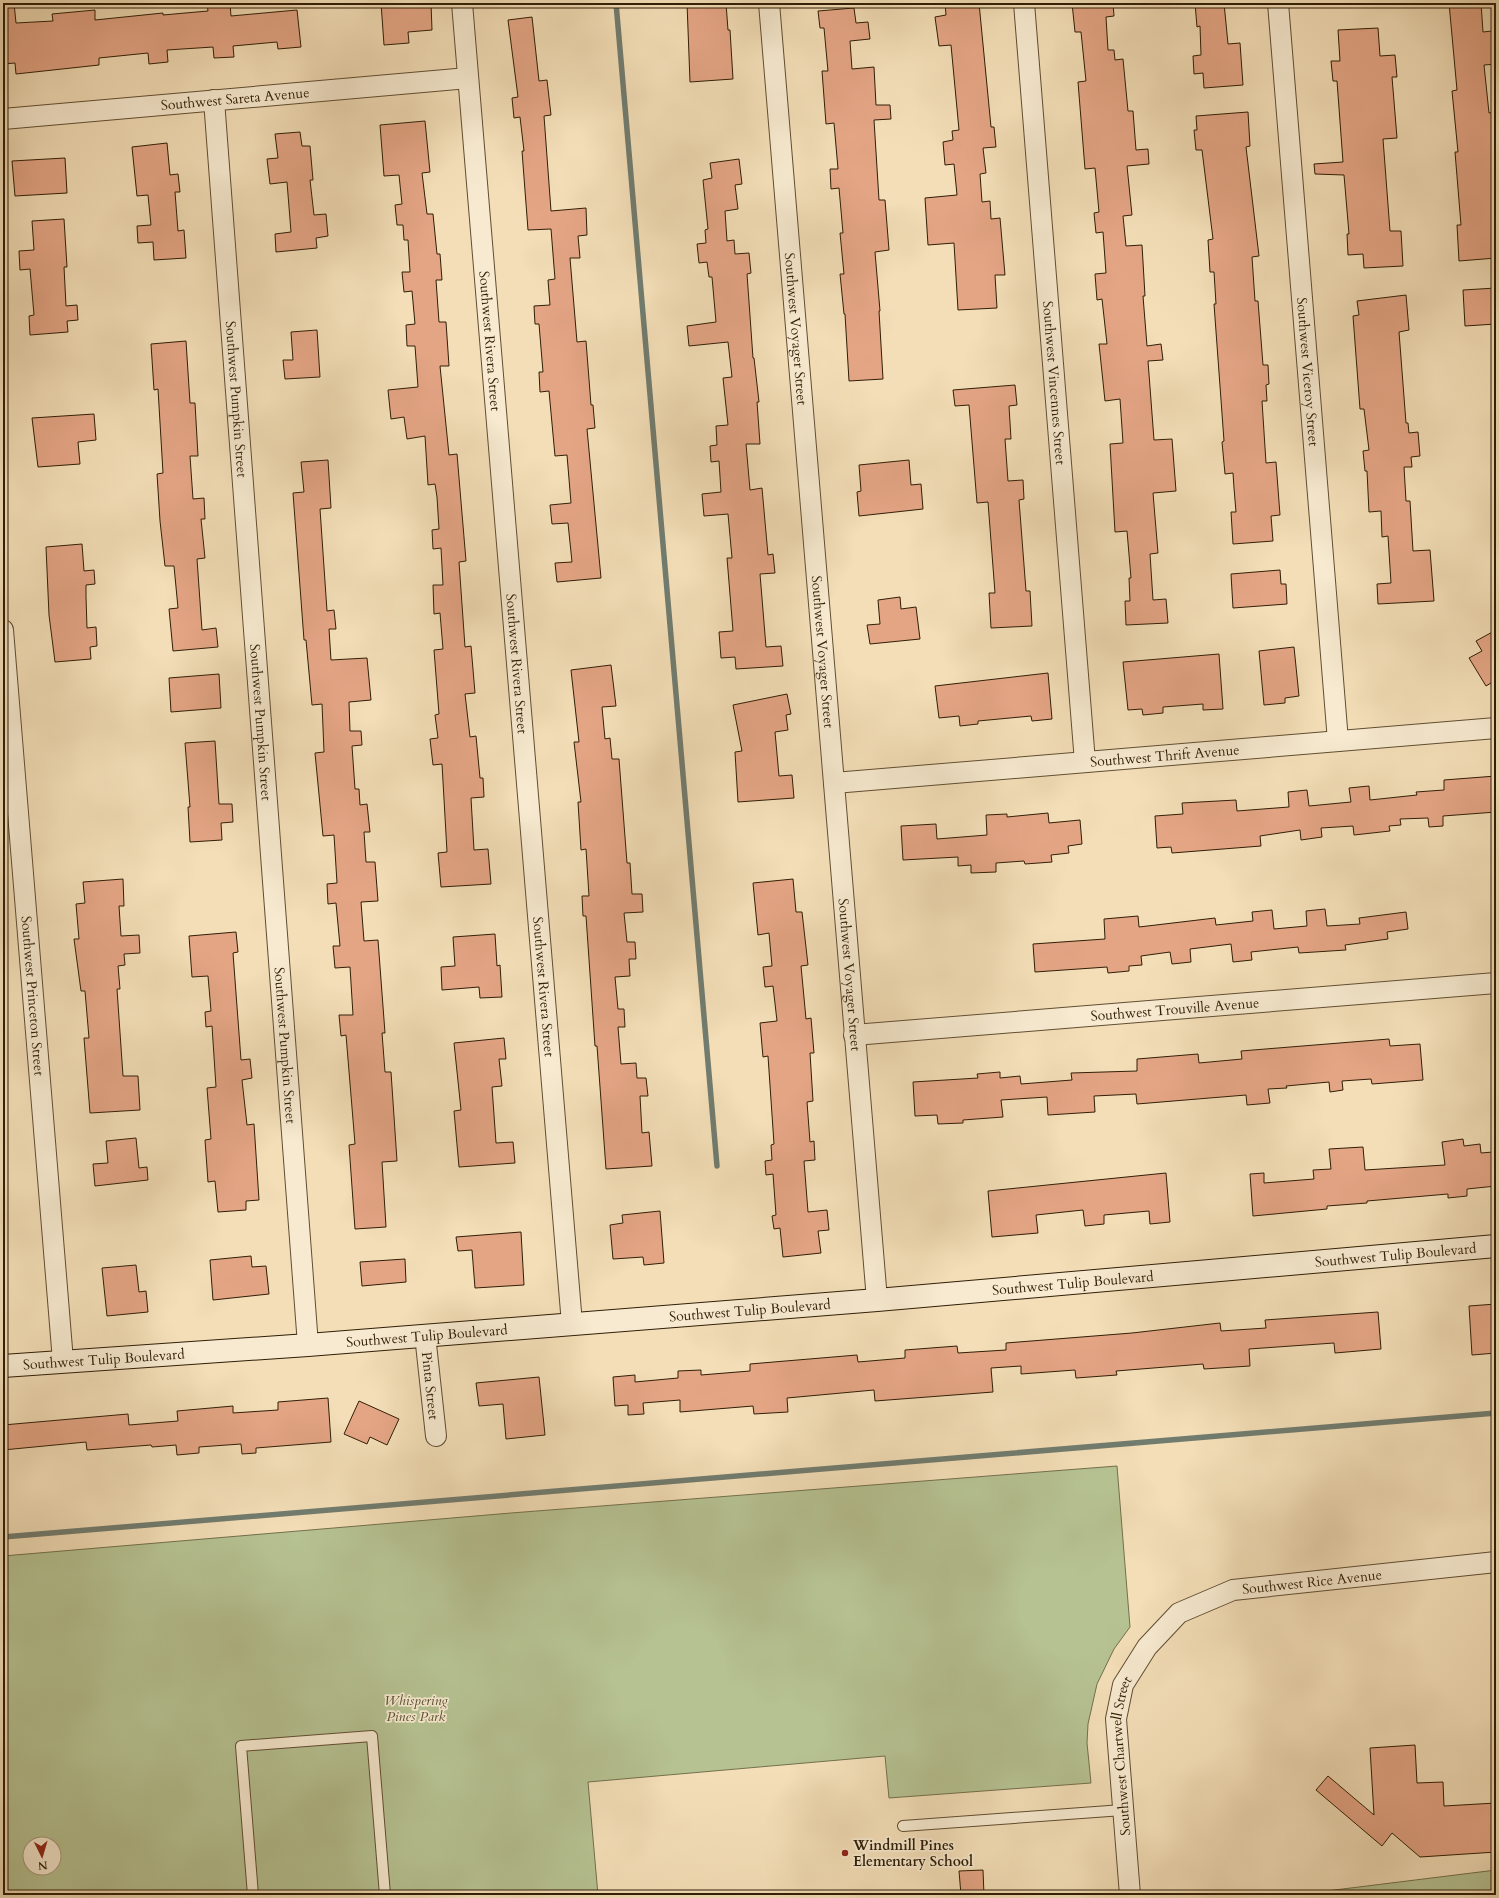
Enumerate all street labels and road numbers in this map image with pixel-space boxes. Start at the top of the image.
street label: Southwest Sareta Avenue [160,83,310,115]
street label: Southwest Voyager Street [780,252,812,407]
street label: Southwest Rivera Street [474,270,505,412]
street label: Southwest Viceroy Street [1292,297,1323,448]
street label: Southwest Vincennes Street [1038,300,1070,466]
street label: Southwest Pumpkin Street [221,320,252,479]
street label: Southwest Voyager Street [807,575,838,729]
street label: Southwest Rivera Street [501,593,532,735]
street label: Southwest Pumpkin Street [245,643,276,802]
street label: Southwest Thrift Avenue [1089,740,1240,772]
street label: Southwest Voyager Street [834,898,865,1052]
street label: Southwest Princeton Street [16,915,49,1077]
street label: Southwest Rivera Street [528,916,559,1058]
street label: Southwest Pumpkin Street [269,966,300,1125]
street label: Southwest Trouville Avenue [1090,993,1260,1026]
street label: Southwest Tulip Boulevard [1314,1239,1478,1272]
street label: Southwest Tulip Boulevard [991,1267,1155,1300]
street label: Southwest Tulip Boulevard [668,1295,832,1326]
street label: Southwest Tulip Boulevard [345,1320,509,1352]
street label: Southwest Tulip Boulevard [22,1344,186,1375]
street label: Pinta Street [417,1351,443,1421]
street label: Southwest Rice Avenue [1241,1565,1383,1599]
street label: Southwest Chartwell Street [1107,1672,1137,1836]

